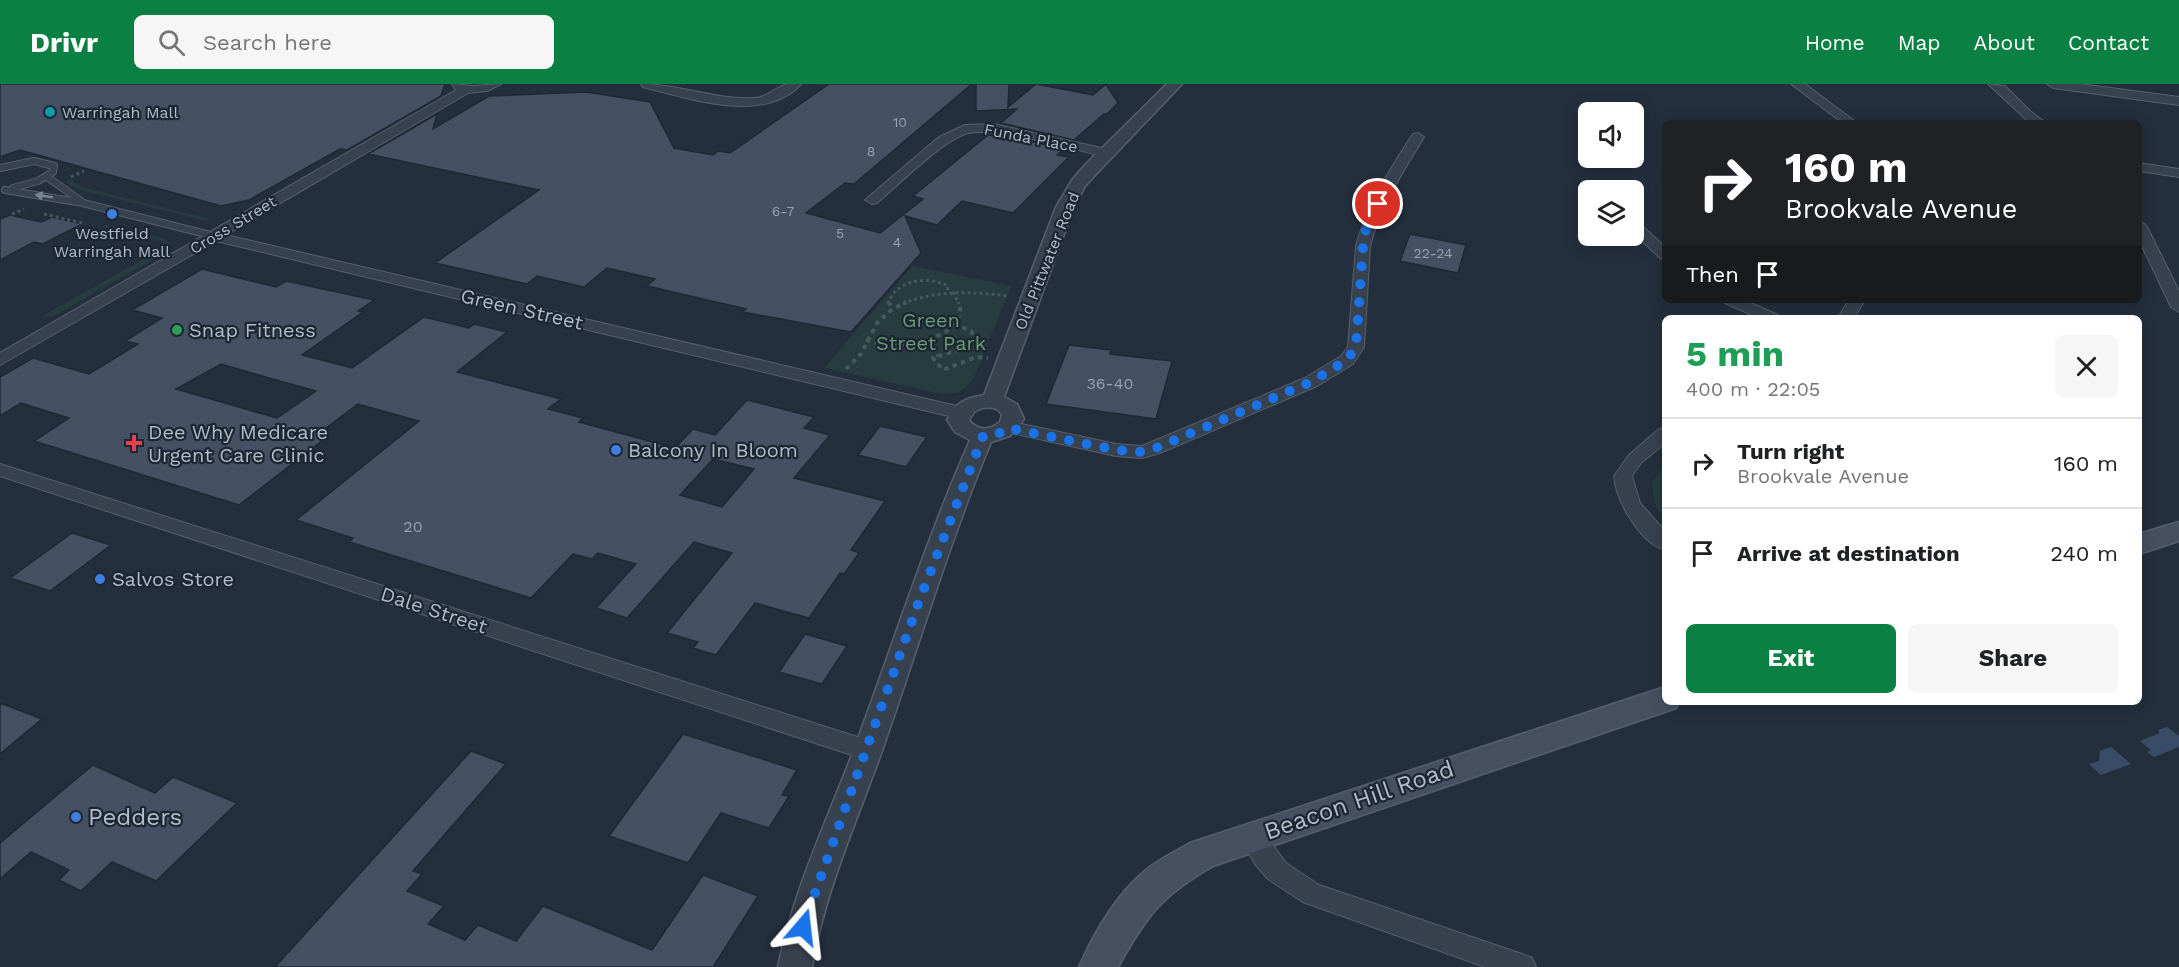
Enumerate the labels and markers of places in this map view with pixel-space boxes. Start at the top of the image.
place label: Warringah Mall [62,103,178,122]
marker: Warringah Mall [43,105,57,119]
pin [1352,178,1403,229]
marker: Westfield Warringah Mall [105,207,119,221]
place label: Westfield Warringah Mall [54,224,170,261]
place label: Snap Fitness [189,318,316,342]
marker: Snap Fitness [170,323,184,337]
place label: Dee Why Medicare Urgent Care Clinic [148,420,328,467]
marker: Dee Why Medicare Urgent Care Clinic [125,434,143,452]
place label: Balcony In Bloom [628,438,798,462]
marker: Balcony In Bloom [609,443,623,457]
place label: Salvos Store [112,567,234,591]
marker: Salvos Store [93,572,107,586]
place label: Pedders [88,803,182,831]
marker: Pedders [69,810,83,824]

